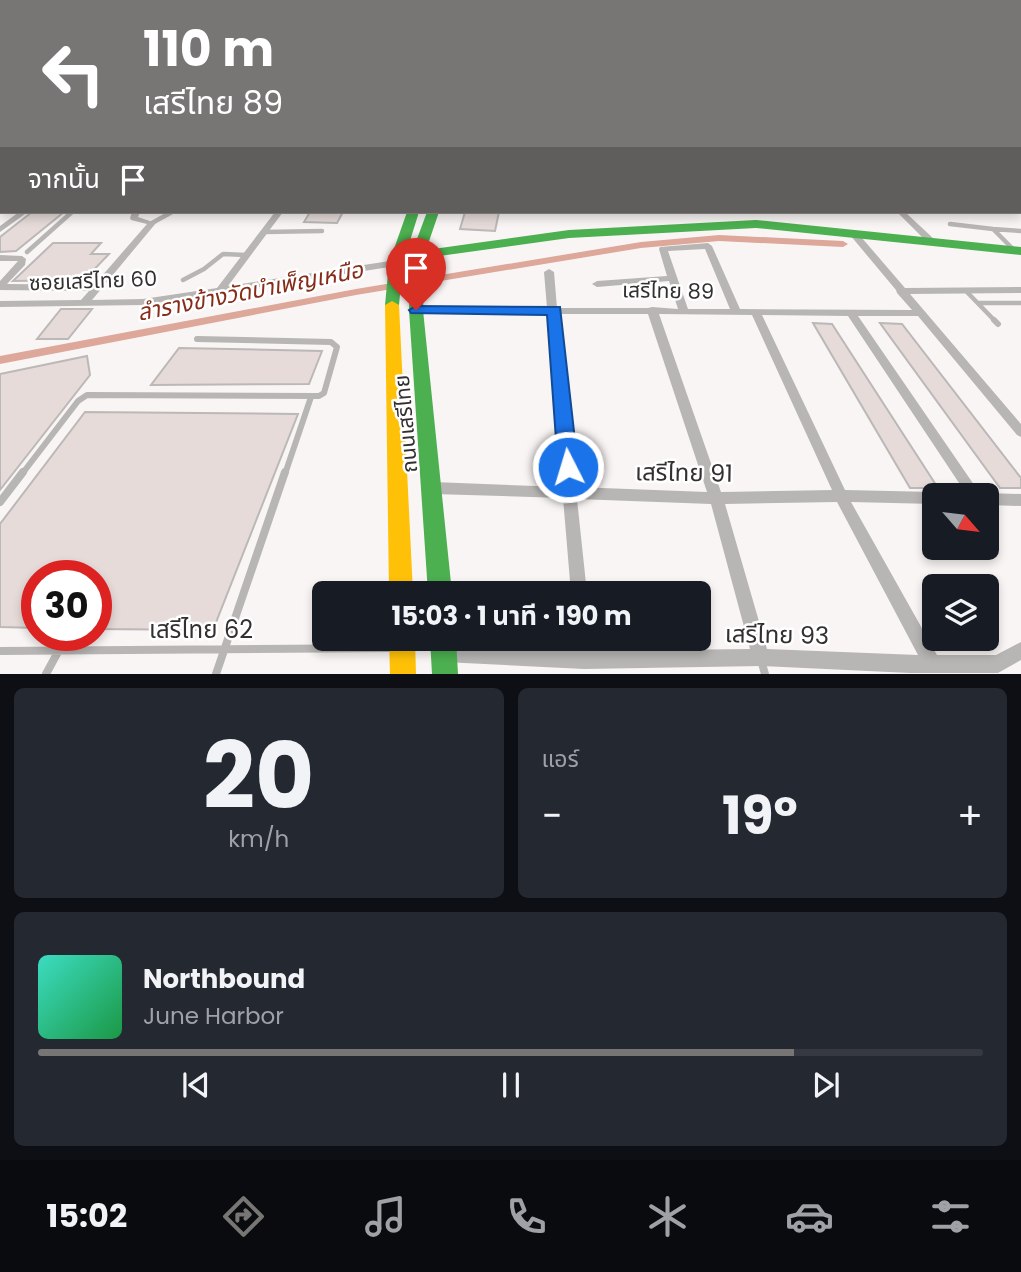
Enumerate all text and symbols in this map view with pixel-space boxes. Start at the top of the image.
text: 110 m [143,15,274,83]
icon: left [28,28,119,119]
text: เสรีไทย 89 [143,80,283,125]
text: จากนั้น [28,161,100,197]
icon: arrive [114,161,152,199]
pin [386,238,446,310]
icon: arrive [397,249,435,287]
water label: ลำรางข้างวัดบำเพ็ญเหนือ [134,253,366,329]
street label: ซอยเสรีไทย 60 [28,264,158,297]
street label: เสรีไทย 89 [622,275,714,306]
street label: ถนนเสรีไทย [387,374,424,474]
position arrow [531,430,605,504]
street label: เสรีไทย 91 [635,455,733,490]
north arrow [922,483,999,560]
map controls [922,483,999,651]
speed limit sign: 30 [21,560,112,651]
button: layers [922,574,999,651]
text: 15:03 · 1 นาที · 190 m [391,598,632,634]
street label: เสรีไทย 62 [149,613,253,646]
street label: เสรีไทย 93 [725,617,829,652]
text: 20 [203,712,314,840]
text: แอร์ [542,743,579,775]
text: 19° [722,779,798,852]
text: − [542,789,562,842]
text: + [957,789,983,842]
text: km/h [228,823,289,855]
text: Northbound [143,961,305,997]
text: June Harbor [143,1000,284,1032]
icon: previous [177,1066,215,1104]
icon: pause [492,1066,530,1104]
icon: next [807,1066,845,1104]
icon: directions [219,1192,268,1241]
icon: music [361,1192,410,1241]
icon: phone [502,1192,551,1241]
icon: climate [643,1192,692,1241]
icon: car [785,1192,834,1241]
icon: filters [926,1192,975,1241]
text: 15:02 [46,1193,127,1238]

